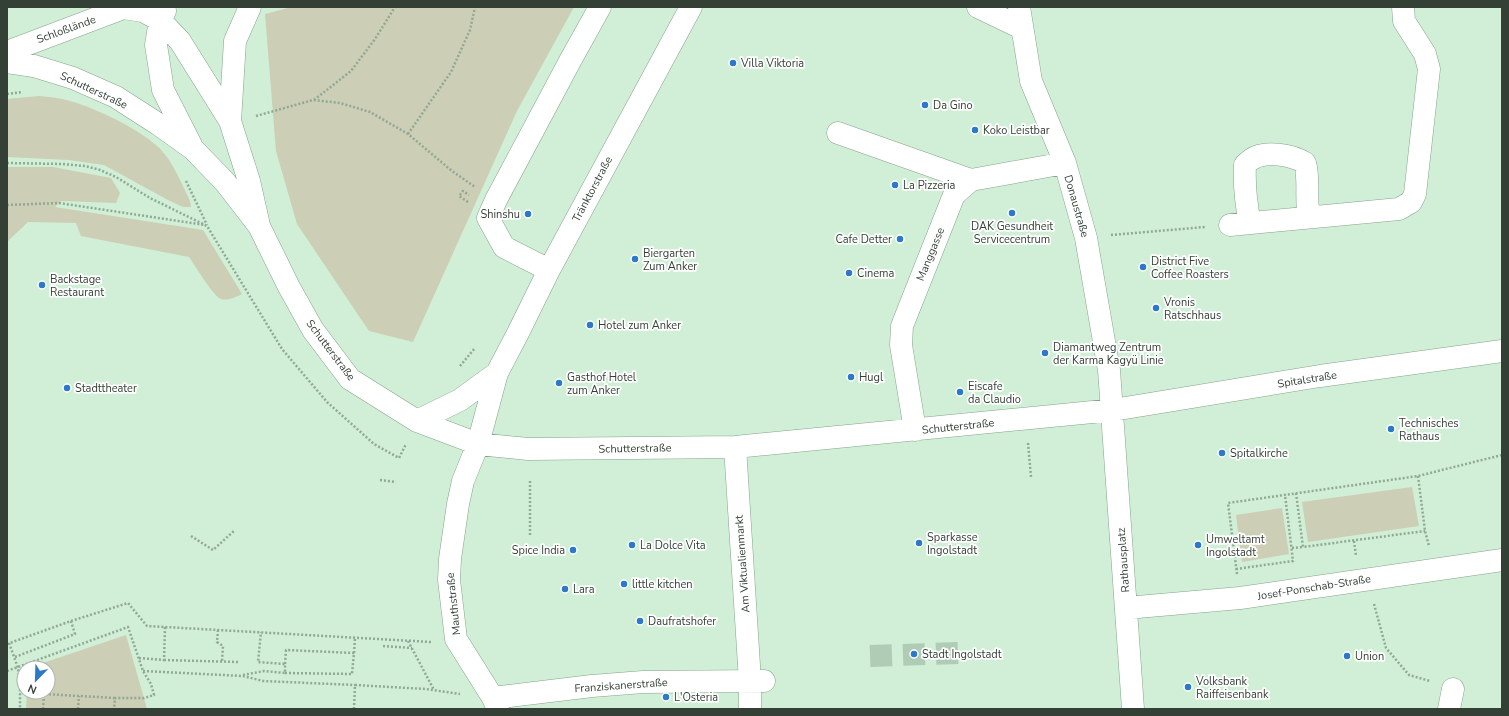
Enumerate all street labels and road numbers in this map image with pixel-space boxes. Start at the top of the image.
street label: Schloßlände [35,12,98,47]
street label: Schutterstraße [58,68,130,113]
street label: Tränktorstraße [569,154,616,225]
street label: Donaustraße [1060,173,1093,239]
street label: Manggasse [913,225,948,283]
street label: Schutterstraße [303,317,359,384]
street label: Spitalstraße [1276,367,1338,392]
street label: Schutterstraße [921,415,995,438]
street label: Schutterstraße [598,440,672,457]
street label: Am Viktualienmarkt [732,514,753,613]
street label: Rathausplatz [1114,527,1133,593]
street label: Josef-Ponschab-Straße [1255,571,1372,604]
street label: Mauthstraße [443,572,464,636]
street label: Franziskanerstraße [574,675,668,696]

